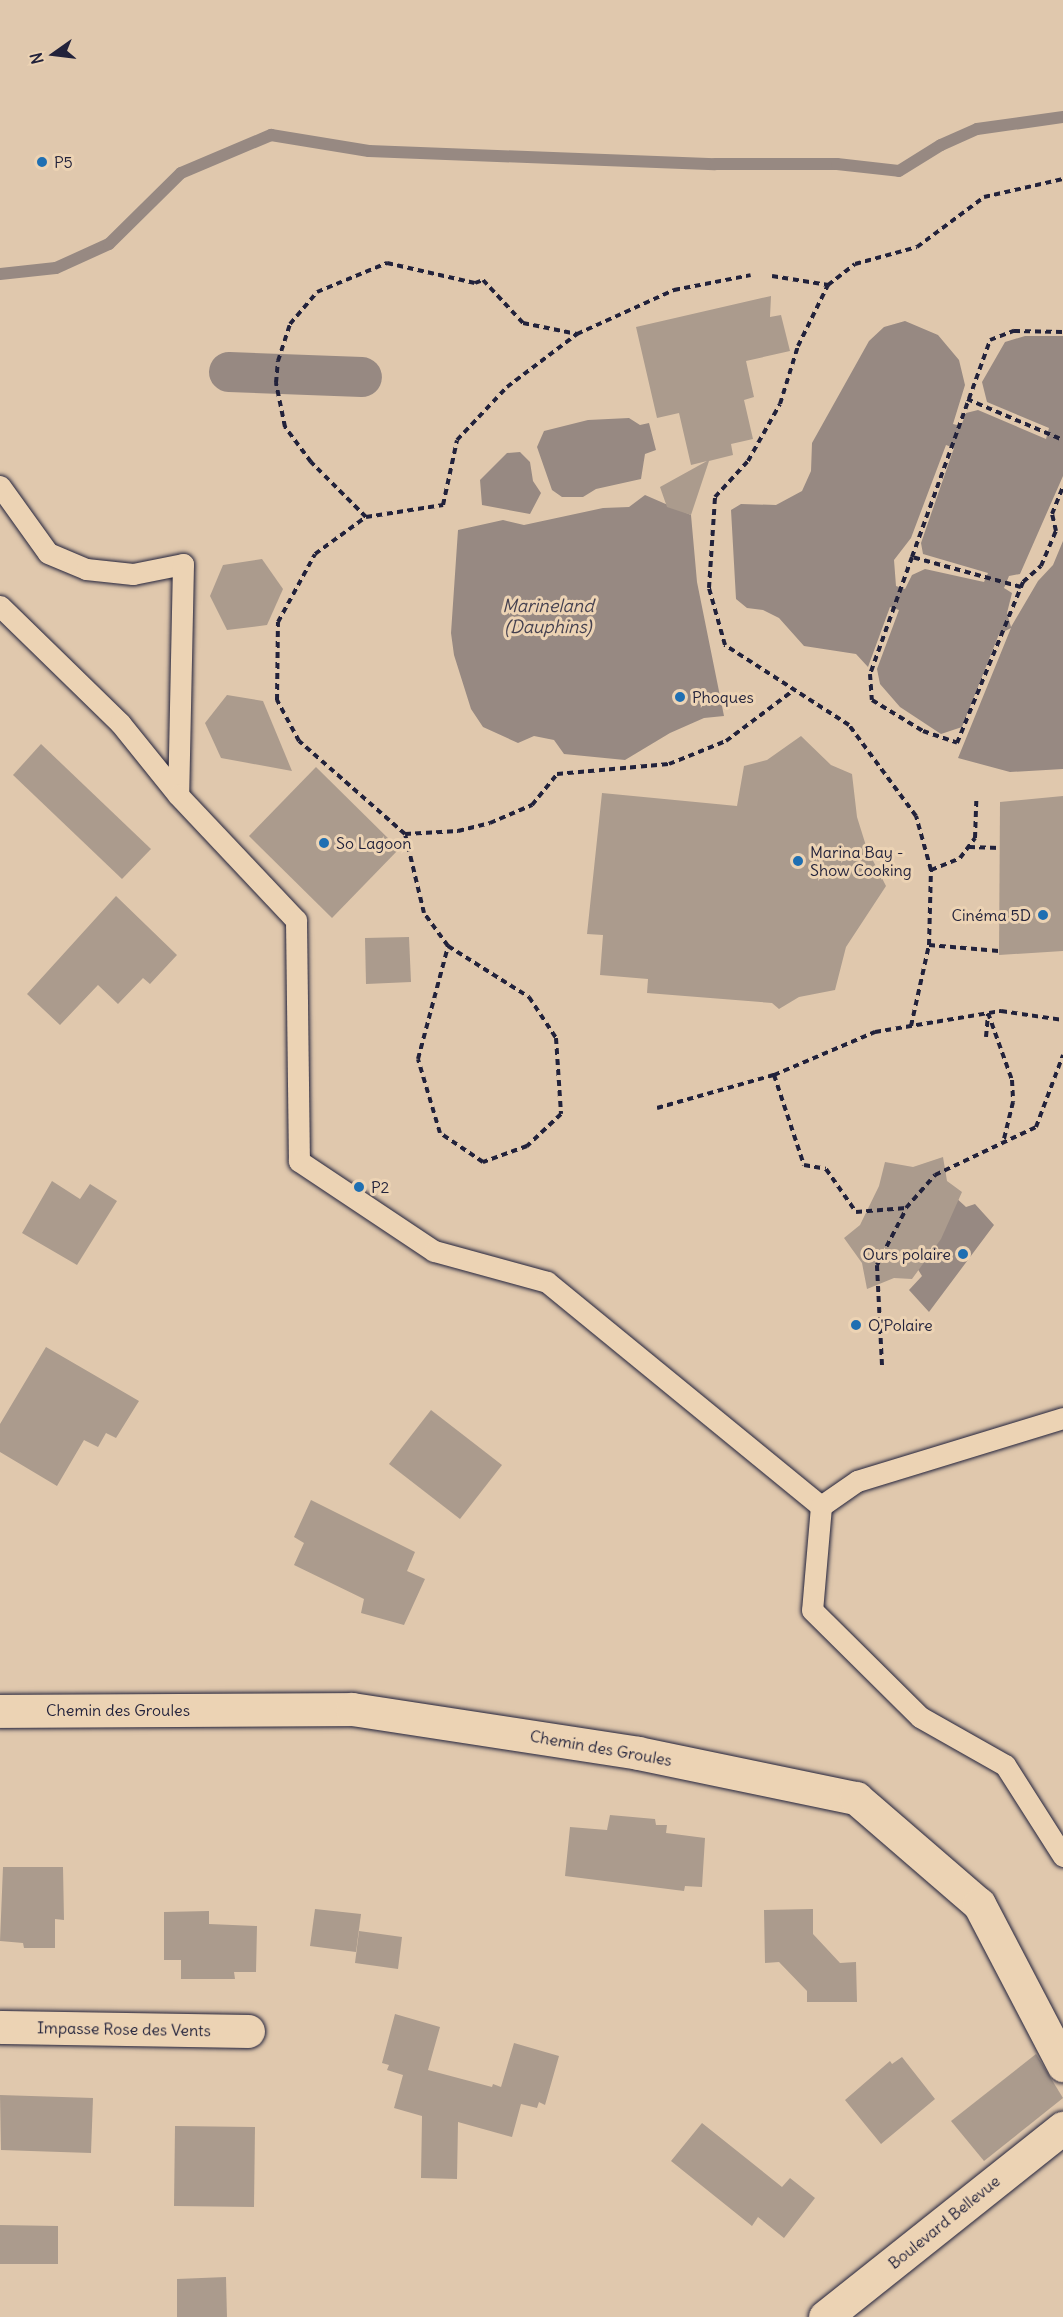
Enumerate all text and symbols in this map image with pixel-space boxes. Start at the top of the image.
north arrow [24,24,84,84]
text: N [25,51,48,66]
place label: P5 [54,152,73,172]
marker: P5 [35,155,49,169]
water label: Marineland (Dauphins) [502,596,594,638]
place label: Phoques [692,687,754,707]
marker: Phoques [673,690,687,704]
place label: So Lagoon [336,833,412,853]
marker: So Lagoon [317,836,331,850]
place label: Marina Bay - Show Cooking [810,842,912,880]
marker: Marina Bay - Show Cooking [791,854,805,868]
place label: Cinéma 5D [951,905,1031,925]
marker: Cinéma 5D [1036,908,1050,922]
place label: P2 [371,1177,389,1197]
marker: P2 [352,1180,366,1194]
place label: Ours polaire [863,1244,951,1264]
marker: Ours polaire [956,1247,970,1261]
place label: O'Polaire [868,1315,933,1335]
marker: O'Polaire [849,1318,863,1332]
street label: Chemin des Groules [46,1700,190,1720]
street label: Chemin des Groules [528,1726,674,1770]
street label: Impasse Rose des Vents [37,2018,211,2040]
street label: Boulevard Bellevue [884,2171,1004,2273]

